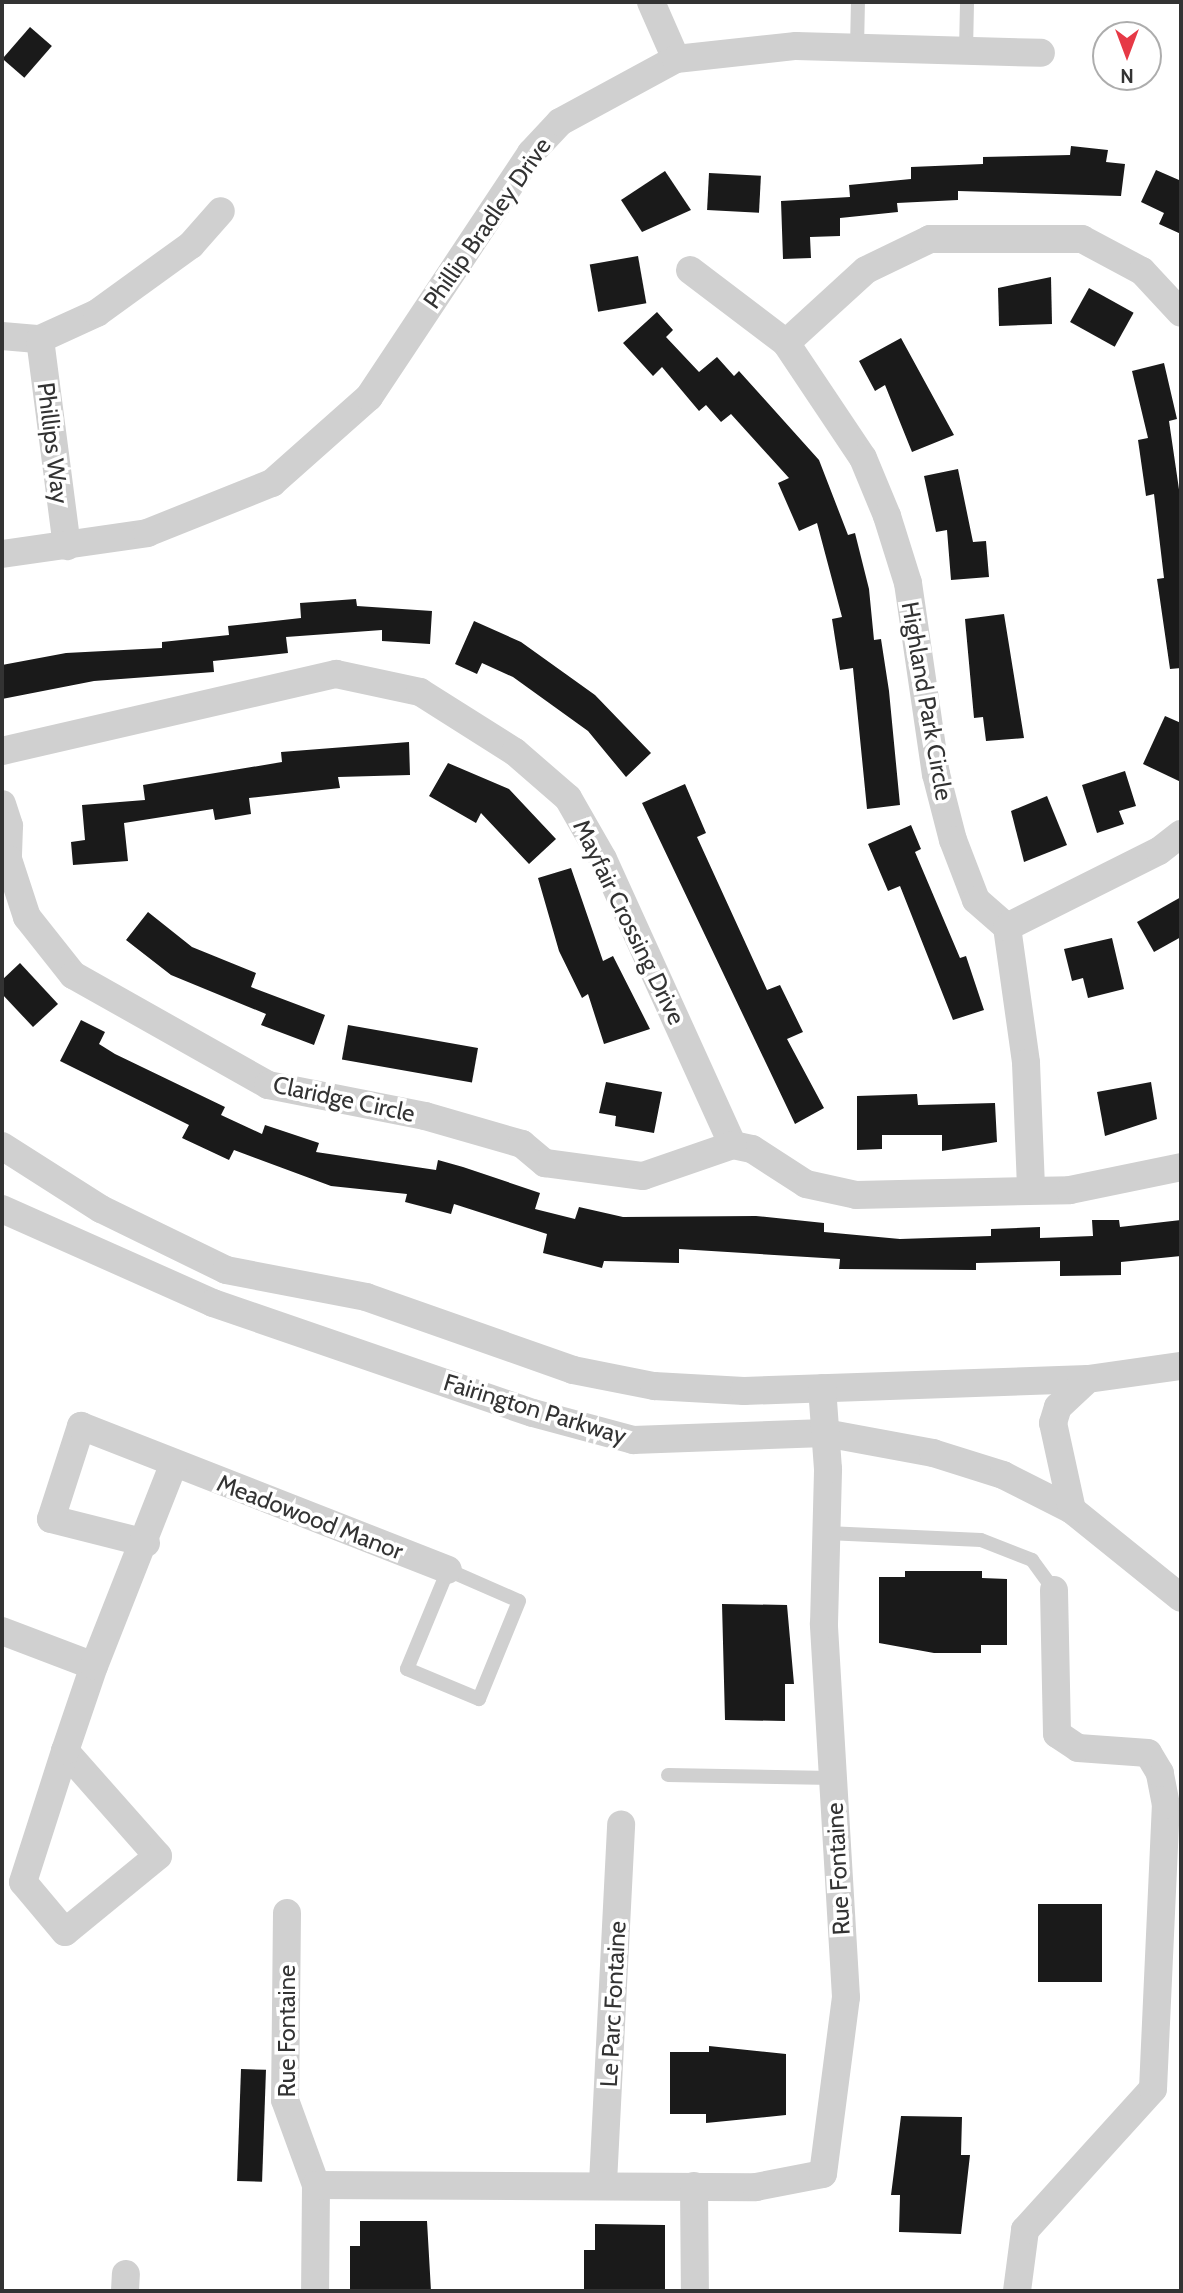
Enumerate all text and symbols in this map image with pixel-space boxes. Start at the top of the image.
north arrow [1092,21,1162,91]
text: N [1120,64,1134,87]
street label: Phillip Bradley Drive [417,132,557,314]
street label: Phillips Way [31,381,75,505]
street label: Highland Park Circle [895,599,959,803]
street label: Mayfair Crossing Drive [567,815,691,1029]
street label: Claridge Circle [270,1070,418,1128]
street label: Fairington Parkway [440,1368,630,1450]
street label: Meadowood Manor [213,1468,407,1566]
street label: Rue Fontaine [820,1802,856,1936]
street label: Le Parc Fontaine [594,1920,632,2088]
street label: Rue Fontaine [273,1965,301,2097]

